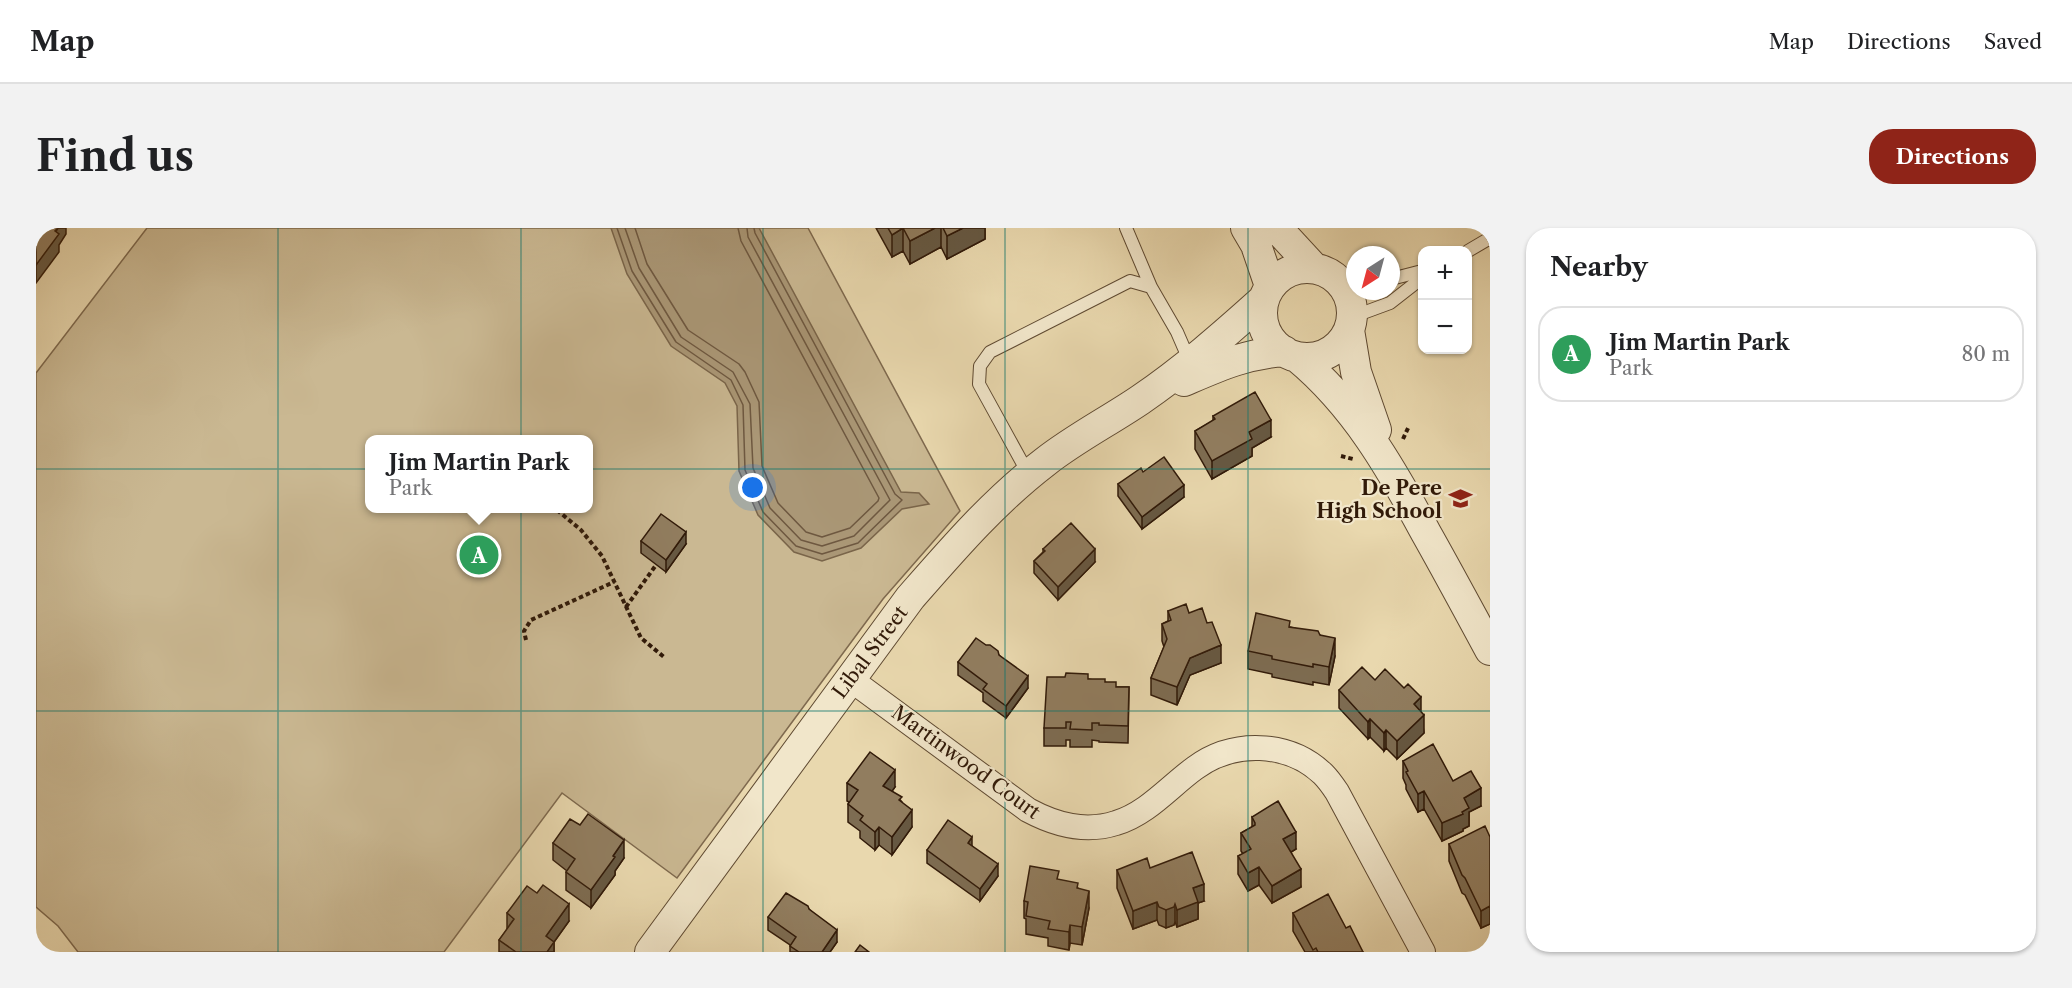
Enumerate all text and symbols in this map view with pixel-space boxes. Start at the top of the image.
text: Map [30,24,94,58]
text: Map [1769,29,1814,54]
text: Directions [1847,29,1951,54]
text: Saved [1984,29,2042,54]
button: Directions [1869,129,2036,184]
text: Find us [36,130,194,182]
north arrow [1346,246,1400,300]
map controls [1418,246,1472,354]
button: + [1418,246,1472,300]
text: Nearby [1550,251,1648,283]
button: − [1418,300,1472,354]
text: Jim Martin Park [1609,329,1790,356]
text: A [1564,342,1579,366]
text: 80 m [1962,342,2010,366]
text: Park [1609,356,1652,380]
popup [365,435,593,513]
text: Jim Martin Park [389,449,569,476]
your location [738,473,767,502]
text: Park [389,476,432,500]
place label: De Pere High School [1316,476,1442,523]
school or university icon: De Pere High School [1447,486,1473,512]
pin: A [460,532,498,578]
street label: Libal Street [827,601,913,703]
street label: Martinwood Court [887,700,1045,824]

